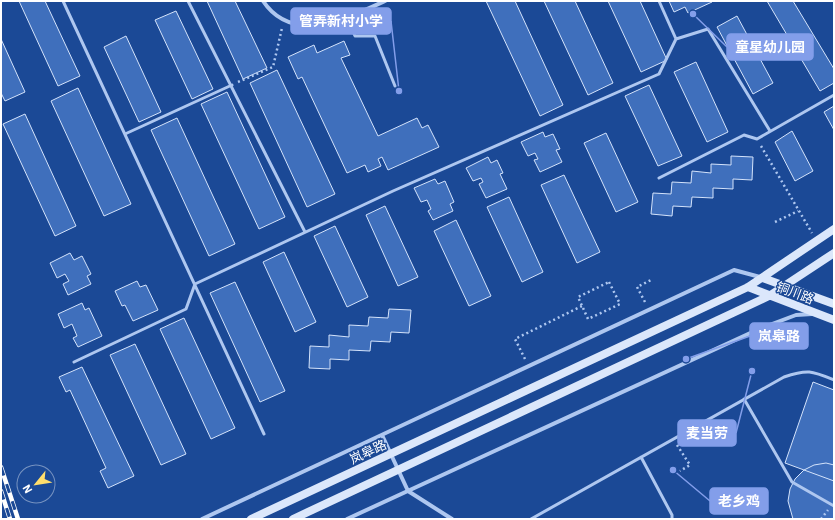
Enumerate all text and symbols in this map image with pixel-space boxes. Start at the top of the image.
callout: 管弄新村小学 [291,8,391,34]
text: 管弄新村小学 [299,12,383,30]
callout: 童星幼儿园 [727,34,813,60]
text: 童星幼儿园 [735,38,805,56]
street label: 铜川路 [774,278,816,308]
callout: 岚皋路 [750,323,808,349]
text: 岚皋路 [758,327,800,345]
callout: 麦当劳 [678,420,736,446]
text: 麦当劳 [686,424,728,442]
street label: 岚皋路 [347,436,389,468]
north arrow [16,464,56,504]
text: N [19,482,35,496]
callout: 老乡鸡 [710,488,768,514]
text: 老乡鸡 [718,492,760,510]

